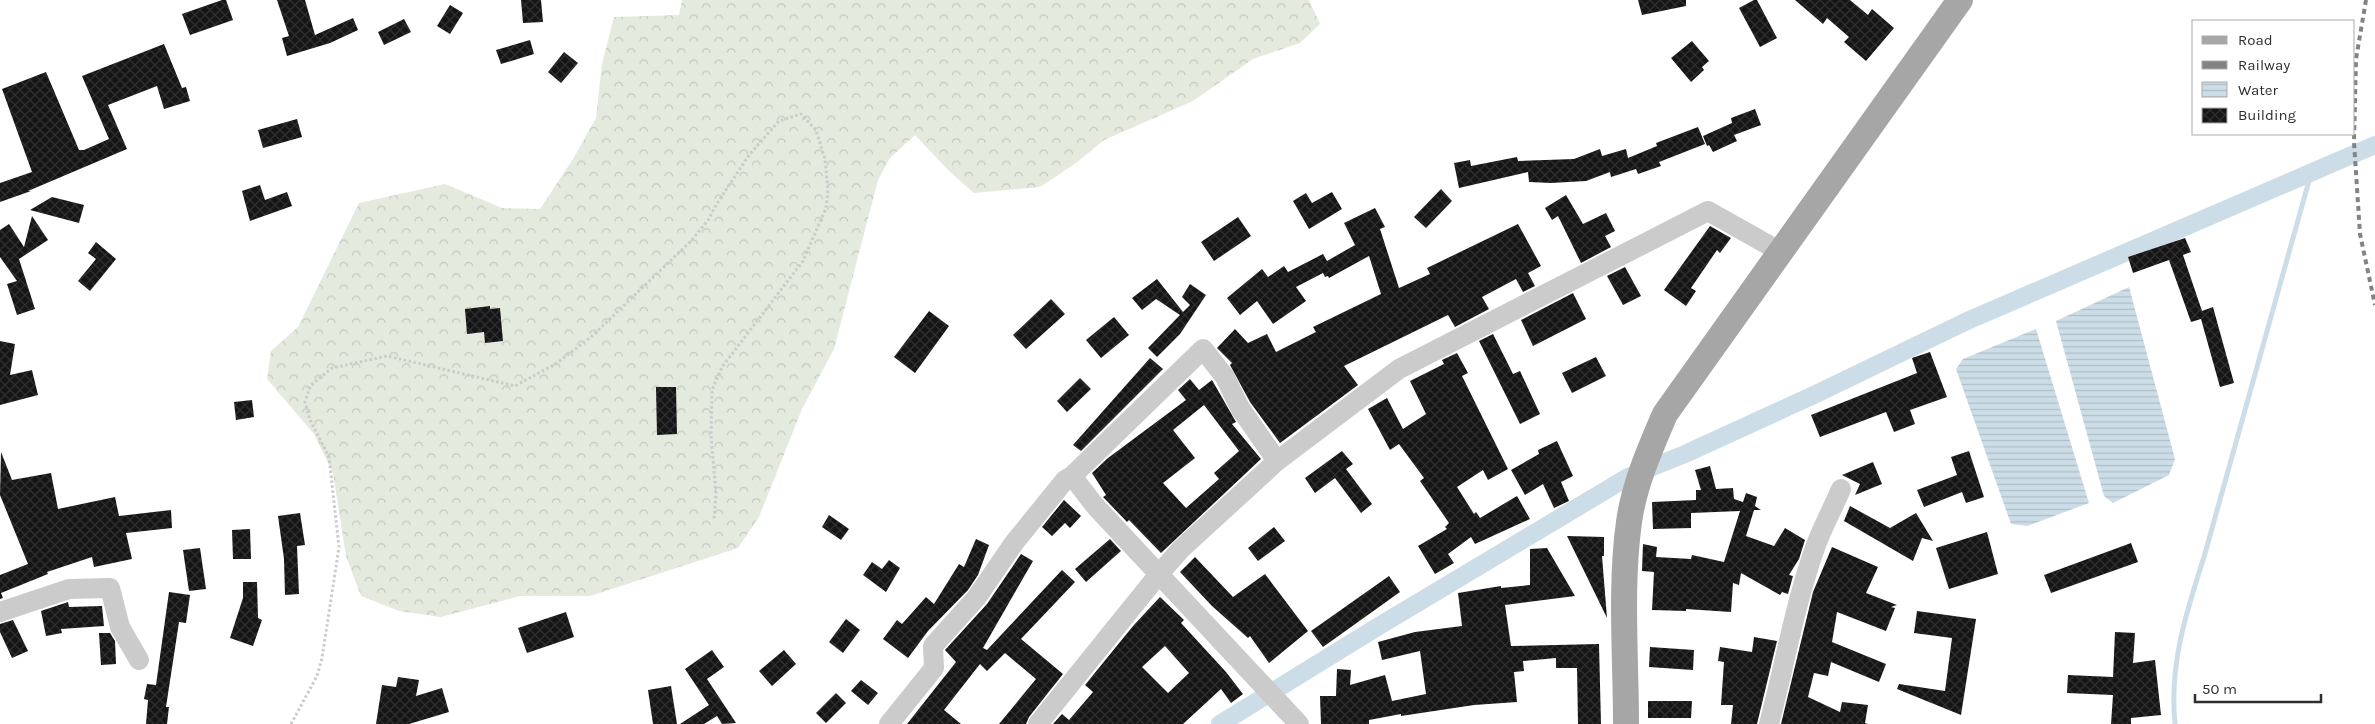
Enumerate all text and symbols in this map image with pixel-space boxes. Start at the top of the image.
legend [2192,20,2355,135]
text: Road [2238,31,2273,49]
text: Railway [2238,56,2290,74]
text: Water [2238,81,2279,99]
text: Building [2238,106,2296,124]
scale bar [2195,672,2321,704]
text: 50 m [2202,680,2237,698]

